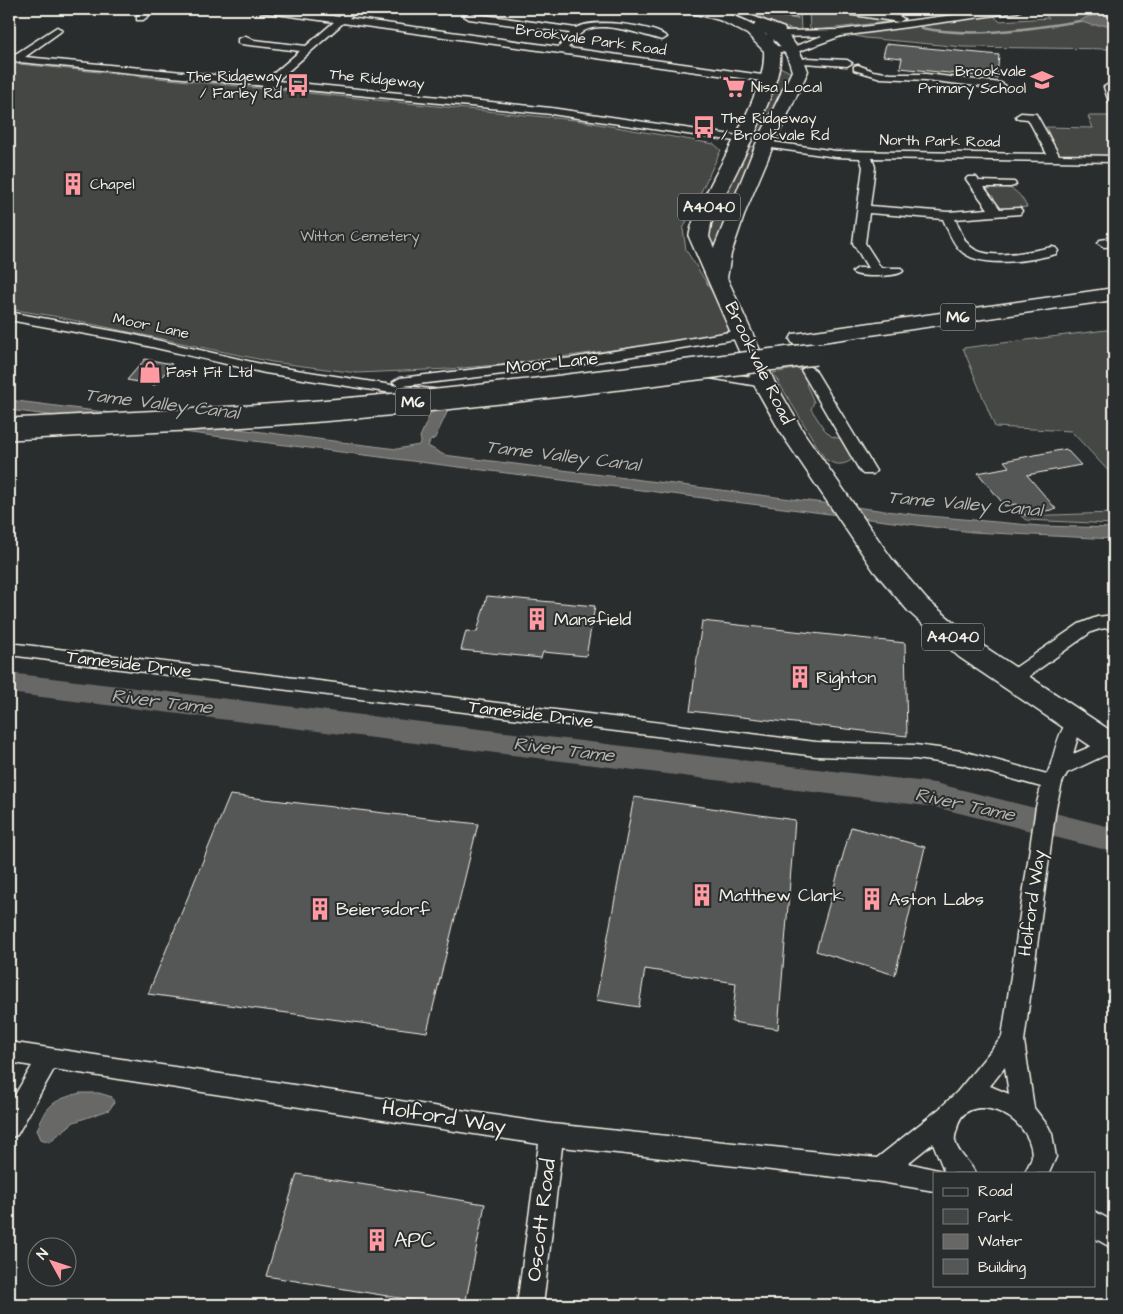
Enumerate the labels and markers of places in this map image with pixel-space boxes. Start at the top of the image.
place label: Brookvale Primary School [918,61,1026,100]
place label: The Ridgeway / Farley Rd [187,66,282,105]
school or university icon: Brookvale Primary School [1029,67,1055,93]
bus stop icon: The Ridgeway / Farley Rd [285,72,311,98]
supermarket icon: Nisa Local [721,74,747,100]
place label: Nisa Local [751,77,822,98]
place label: The Ridgeway / Brookvale Rd [721,108,829,146]
bus stop icon: The Ridgeway / Brookvale Rd [691,114,717,140]
building icon: Chapel [60,171,86,197]
place label: Chapel [90,174,135,195]
shop icon: Fast Fit Ltd [137,359,163,385]
place label: Fast Fit Ltd [166,362,253,383]
building icon: Mansfield [524,606,550,632]
place label: Mansfield [554,607,631,632]
building icon: Righton [787,664,813,690]
place label: Righton [816,665,876,691]
building icon: Matthew Clark [689,882,715,908]
place label: Matthew Clark [719,883,844,908]
building icon: Aston Labs [859,886,885,912]
place label: Aston Labs [889,887,984,912]
building icon: Beiersdorf [307,896,333,922]
place label: Beiersdorf [336,897,430,922]
place label: APC [394,1226,436,1255]
building icon: APC [364,1227,390,1253]

